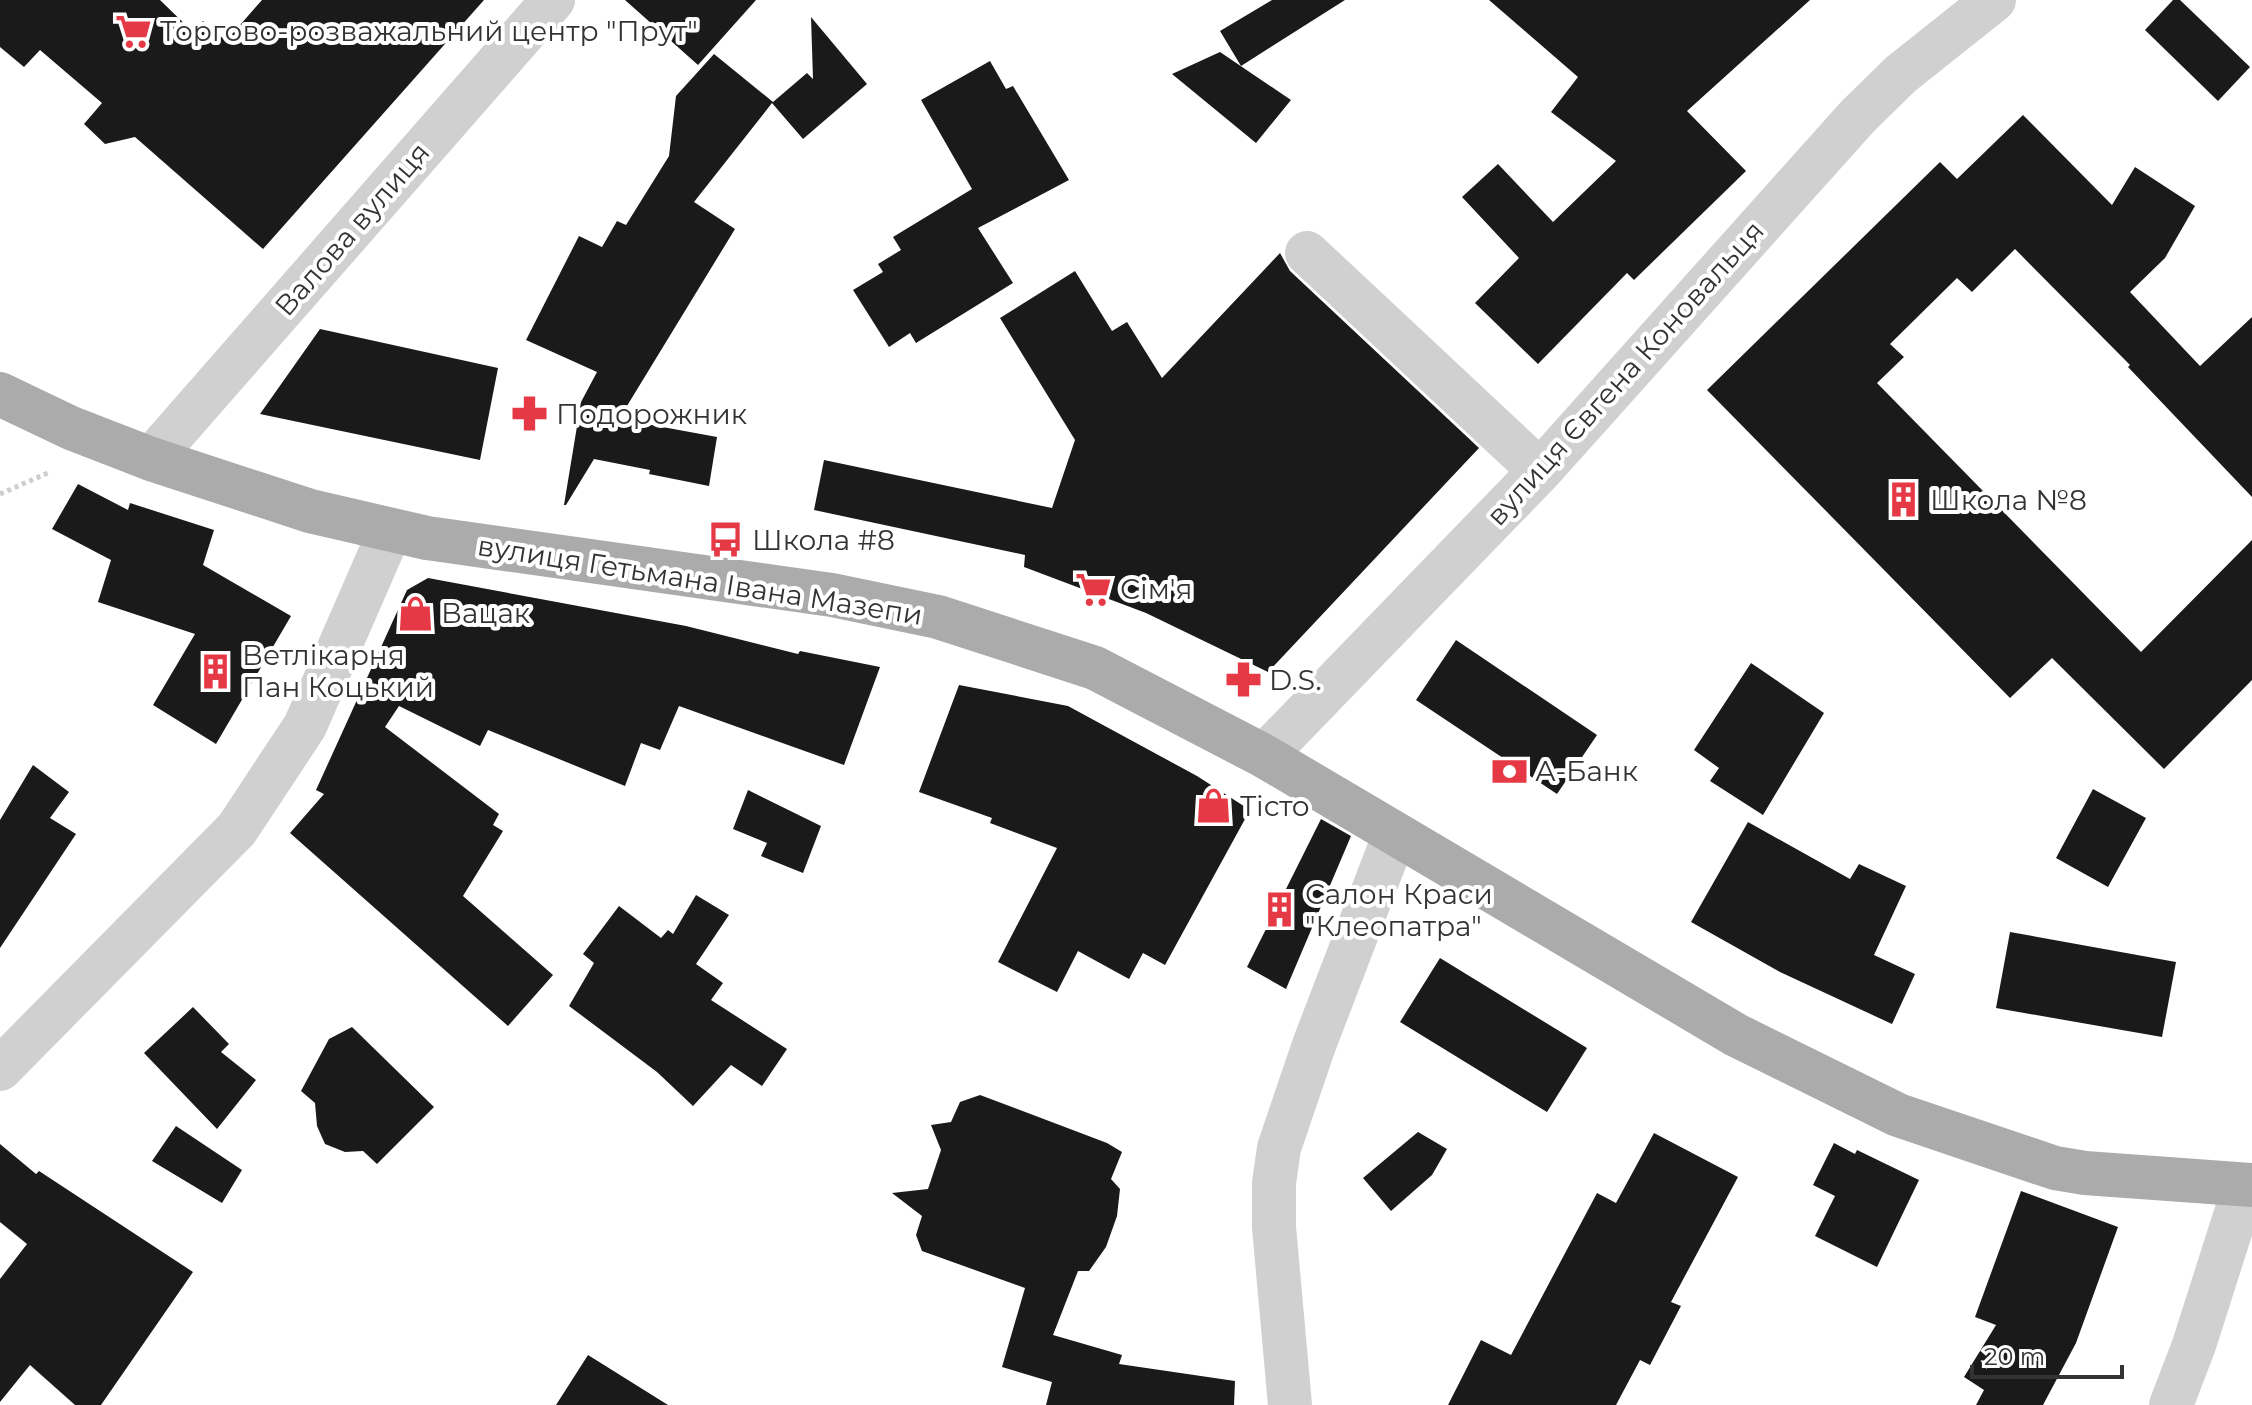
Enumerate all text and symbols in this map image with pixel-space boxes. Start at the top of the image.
supermarket icon: Торгово-розважальний центр "Прут" [115,12,153,50]
place label: Торгово-розважальний центр "Прут" [160,14,698,48]
street label: Валова вулиця [267,135,437,323]
street label: вулиця Євгена Коновальця [1479,214,1771,532]
pharmacy icon: Подорожник [511,395,549,433]
place label: Подорожник [556,397,747,431]
building icon: Школа №8 [1885,481,1923,519]
place label: Школа №8 [1930,483,2087,517]
bus stop icon: Школа #8 [707,521,745,559]
place label: Школа #8 [752,523,895,557]
street label: вулиця Гетьмана Івана Мазепи [475,528,925,632]
supermarket icon: Сім'я [1075,570,1113,608]
place label: Сім'я [1120,572,1192,606]
shop icon: Вацак [396,594,434,632]
place label: Вацак [441,596,530,630]
place label: Ветлікарня Пан Коцький [242,638,434,704]
building icon: Ветлікарня Пан Коцький [197,652,235,690]
pharmacy icon: D.S. [1224,661,1262,699]
place label: D.S. [1269,663,1322,697]
bank icon: А-Банк [1490,752,1528,790]
place label: А-Банк [1535,754,1638,788]
shop icon: Тісто [1195,787,1233,825]
place label: Тісто [1240,789,1310,823]
place label: Салон Краси "Клеопатра" [1305,877,1493,943]
building icon: Салон Краси "Клеопатра" [1260,891,1298,929]
scale bar [1972,1329,2122,1379]
text: 20 m [1984,1342,2045,1371]

